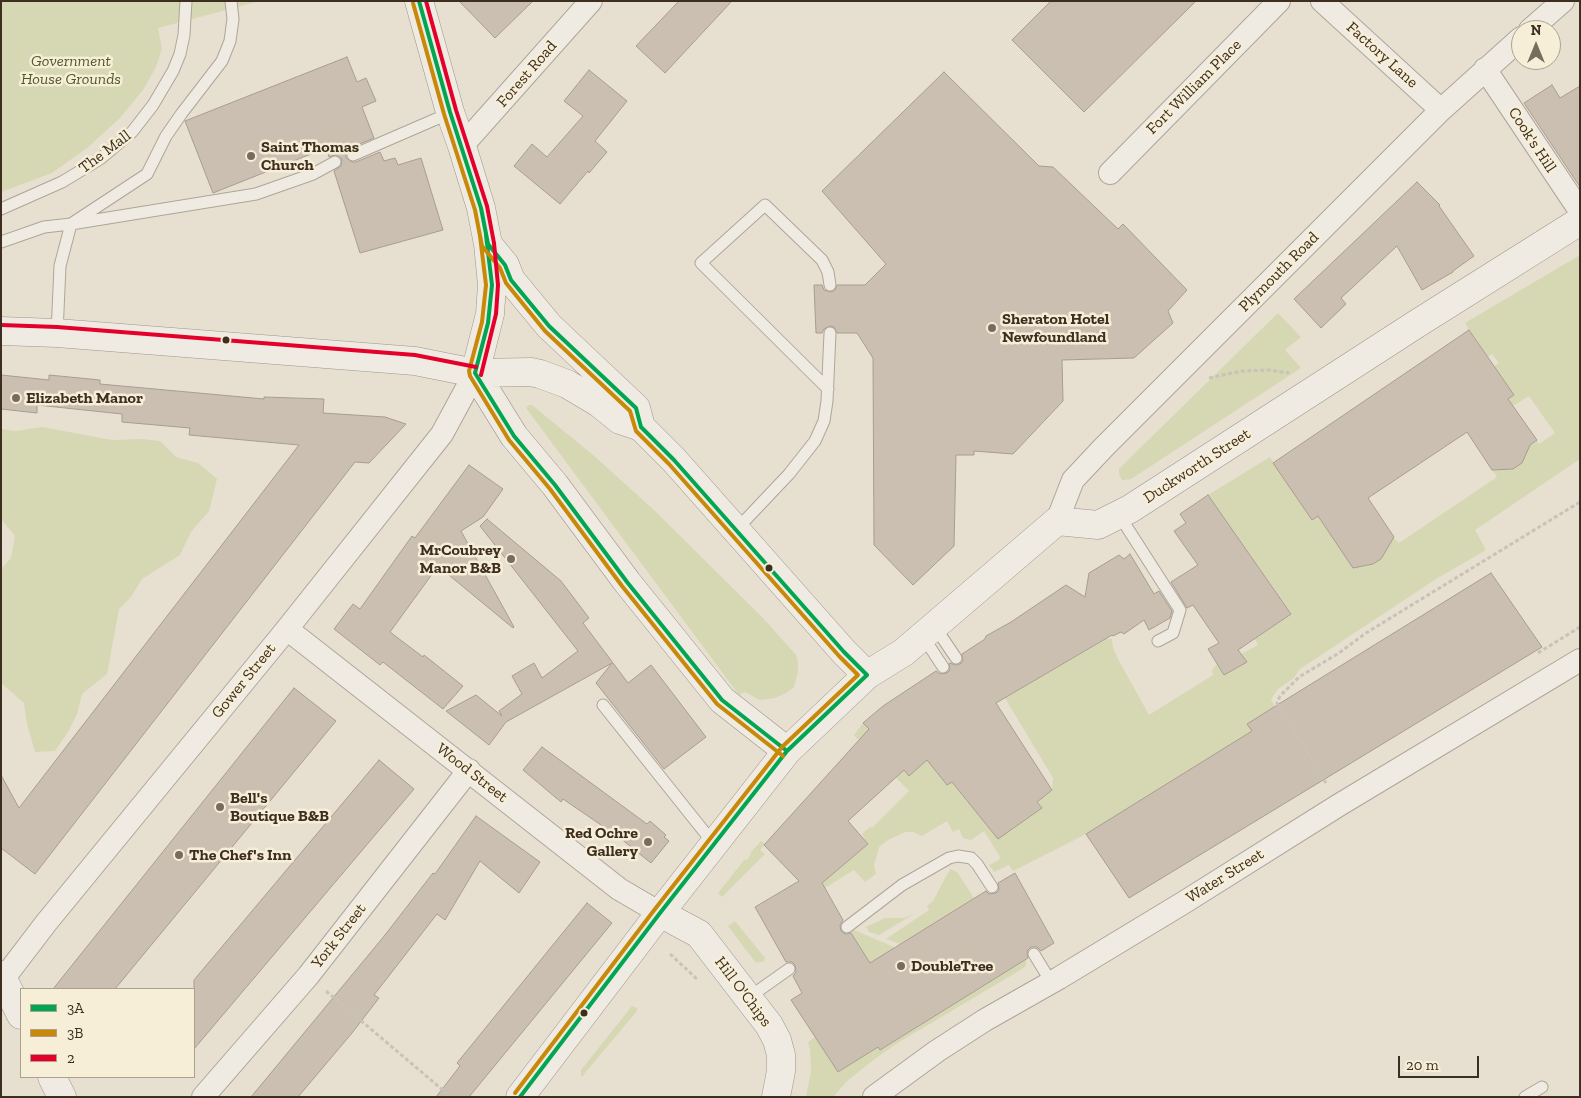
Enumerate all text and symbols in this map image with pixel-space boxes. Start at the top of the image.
street label: Factory Lane [1342,18,1422,92]
north arrow [1511,20,1561,70]
text: N [1531,22,1541,39]
street label: Fort William Place [1142,35,1246,139]
street label: Forest Road [493,37,561,111]
park label: Government House Grounds [21,51,121,89]
street label: Cook's Hill [1504,104,1560,176]
street label: The Mall [75,126,135,178]
place label: Saint Thomas Church [261,137,359,175]
marker: Saint Thomas Church [245,150,257,162]
street label: Plymouth Road [1235,228,1323,316]
place label: Sheraton Hotel Newfoundland [1002,309,1109,347]
marker: Sheraton Hotel Newfoundland [986,322,998,334]
unlabelled marker [221,335,231,345]
place label: Elizabeth Manor [26,388,143,408]
marker: Elizabeth Manor [10,392,22,404]
street label: Duckworth Street [1140,424,1254,508]
place label: MrCoubrey Manor B&B [420,540,501,578]
marker: MrCoubrey Manor B&B [505,553,517,565]
unlabelled marker [764,563,774,573]
street label: Gower Street [208,640,280,722]
street label: Wood Street [433,739,511,807]
place label: Bell's Boutique B&B [230,788,329,826]
marker: Bell's Boutique B&B [214,801,226,813]
place label: Red Ochre Gallery [565,823,638,861]
marker: Red Ochre Gallery [642,836,654,848]
place label: The Chef's Inn [189,845,292,865]
street label: Water Street [1183,845,1267,907]
marker: The Chef's Inn [173,849,185,861]
street label: York Street [308,900,370,972]
street label: Hill O'Chips [710,953,776,1031]
place label: DoubleTree [911,956,993,976]
marker: DoubleTree [895,960,907,972]
legend [20,988,195,1078]
text: 3A [67,999,84,1017]
unlabelled marker [579,1008,589,1018]
text: 3B [67,1024,83,1042]
scale bar [1401,1046,1482,1078]
text: 2 [67,1049,75,1067]
text: 20 m [1406,1056,1439,1074]

